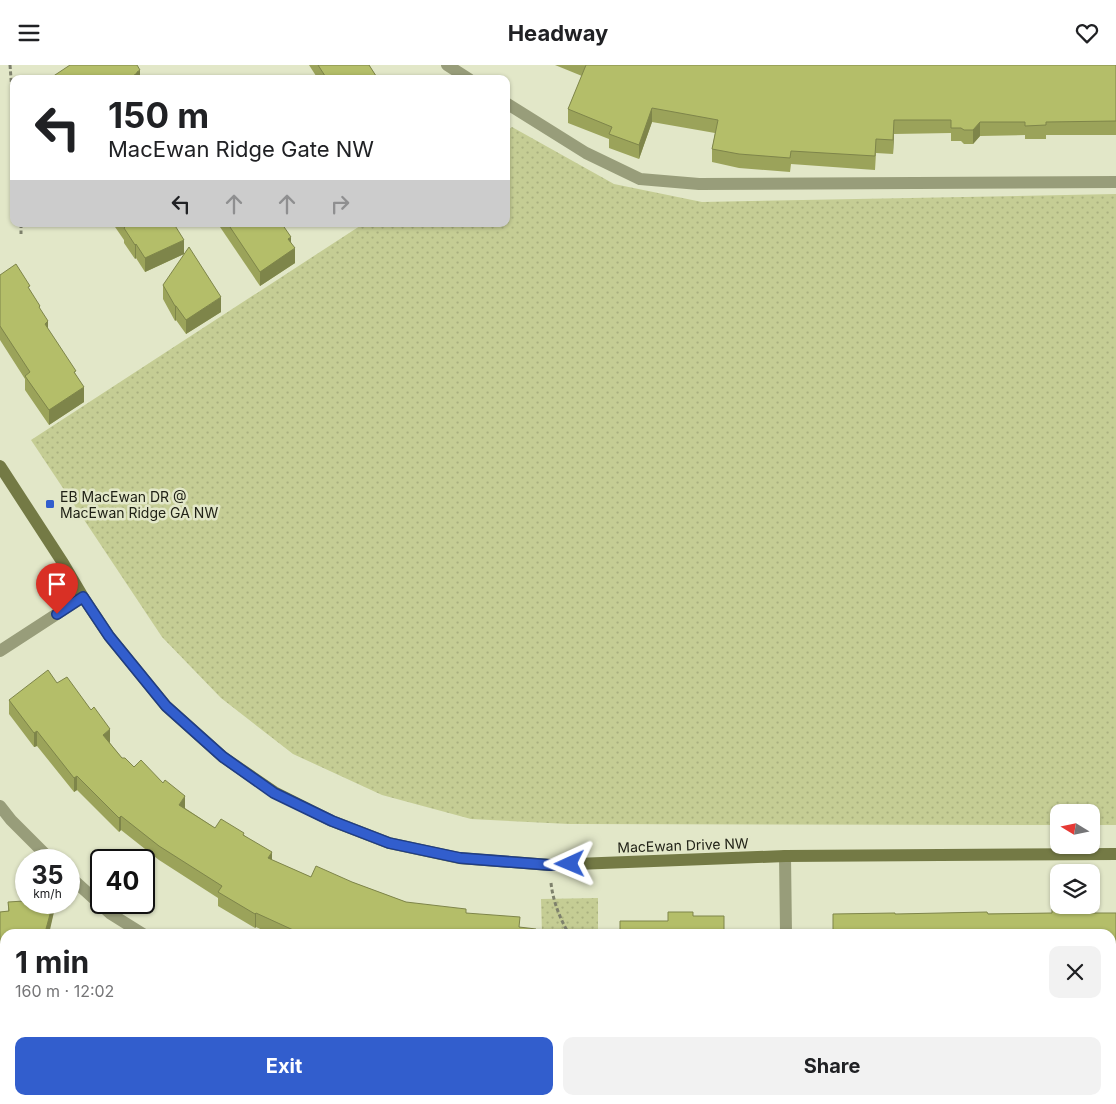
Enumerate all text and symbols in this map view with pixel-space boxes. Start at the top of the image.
icon: menu [15,19,43,47]
icon: heart [1073,19,1101,47]
text: Headway [508,20,608,46]
text: 150 m [108,94,209,136]
icon: left [25,95,90,160]
text: MacEwan Ridge Gate NW [108,136,374,162]
icon: left [167,190,195,218]
icon: ahead [220,190,248,218]
icon: ahead [273,190,301,218]
icon: right [326,190,354,218]
place label: EB MacEwan DR @ MacEwan Ridge GA NW [60,488,218,521]
marker: EB MacEwan DR @ MacEwan Ridge GA NW [44,498,56,510]
pin [36,563,78,614]
icon: arrive [43,570,71,598]
north arrow [1050,804,1100,854]
map controls [1050,804,1100,914]
street label: MacEwan Drive NW [617,834,749,856]
position arrow [543,837,595,889]
speed limit sign: 40 [90,849,155,914]
text: 35 [31,860,64,890]
button: layers [1050,864,1100,914]
text: km/h [33,886,62,901]
text: 1 min [15,944,89,980]
button: close [1049,946,1101,998]
text: 160 m · 12:02 [15,981,114,1001]
button: Exit [15,1037,553,1095]
button: Share [563,1037,1101,1095]

